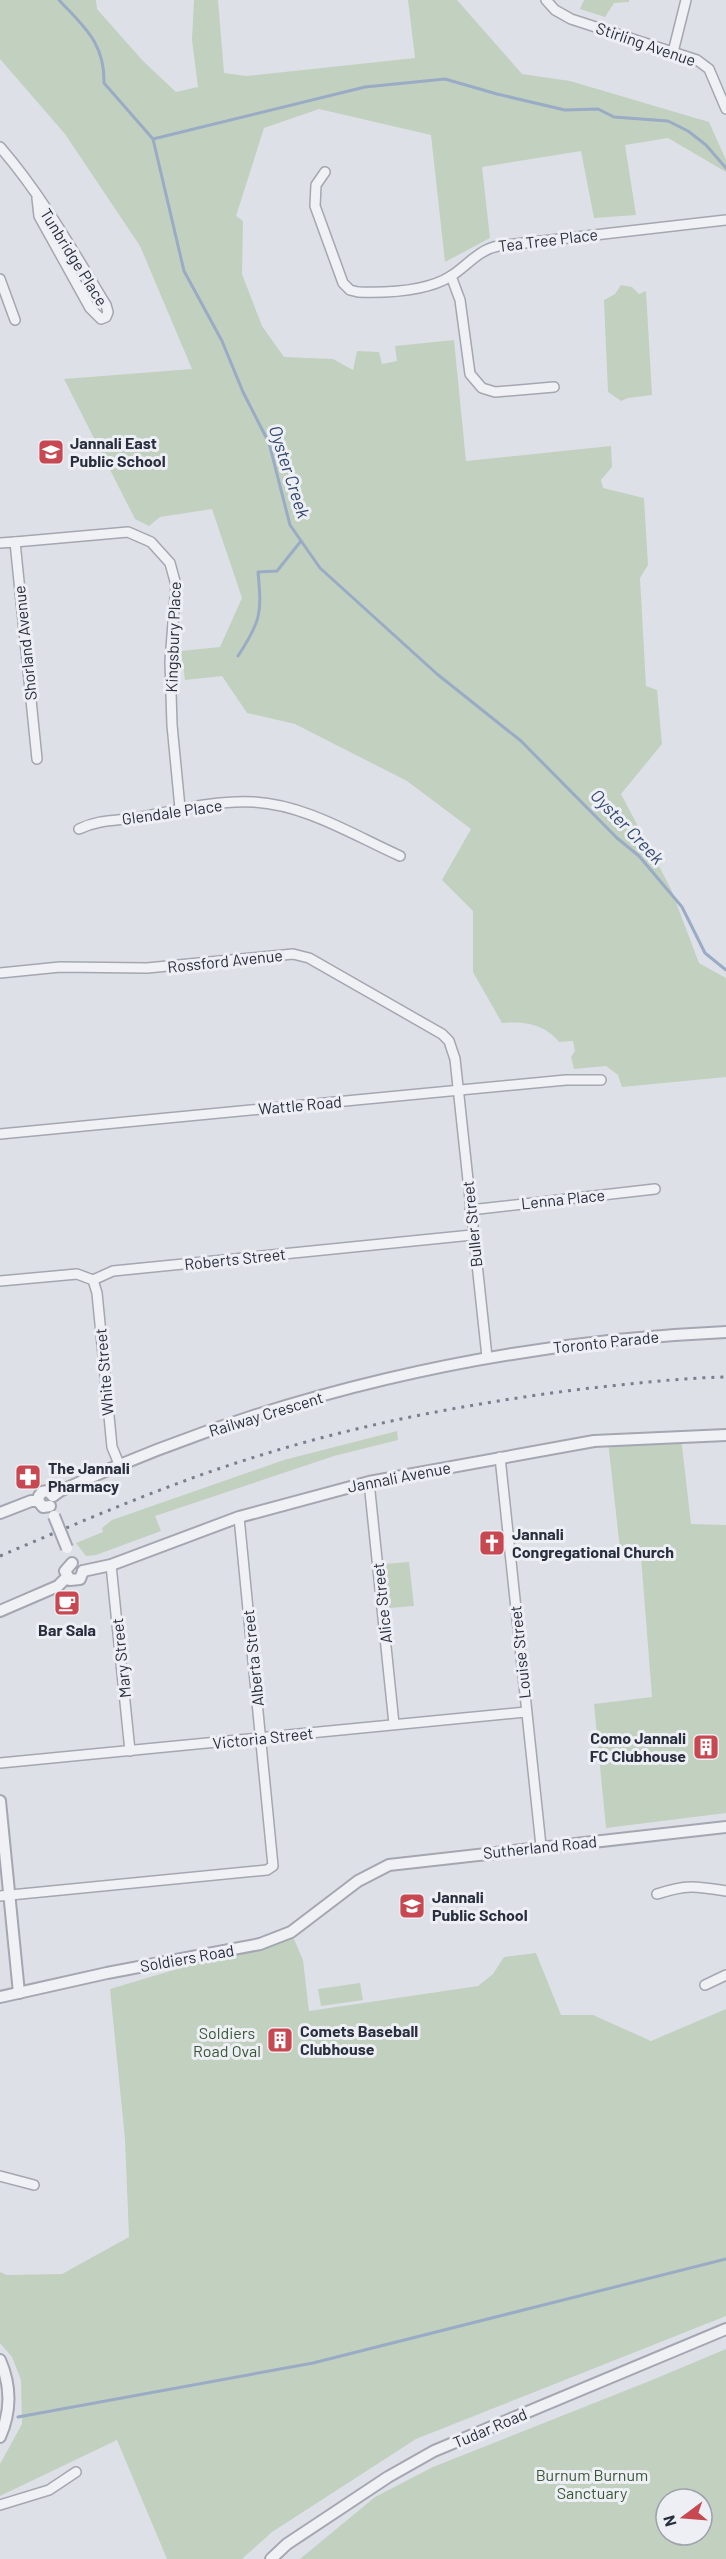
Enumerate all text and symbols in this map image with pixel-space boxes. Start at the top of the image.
street label: Stirling Avenue [594,18,698,69]
street label: Tunbridge Place [37,204,112,309]
street label: Tea Tree Place [497,224,599,255]
water label: Oyster Creek [265,423,315,521]
place label: Jannali East Public School [70,433,166,470]
school or university icon: Jannali East Public School [36,437,66,467]
street label: Kingsbury Place [161,581,184,693]
street label: Shorland Avenue [9,585,40,702]
water label: Oyster Creek [586,784,669,869]
street label: Glendale Place [121,795,223,828]
street label: Rossford Avenue [166,945,284,976]
street label: Wattle Road [257,1091,343,1118]
street label: Buller Street [458,1180,485,1268]
street label: Lenna Place [520,1185,606,1212]
street label: Roberts Street [183,1244,287,1273]
street label: Toronto Parade [552,1327,660,1356]
street label: White Street [90,1328,117,1417]
street label: Railway Crescent [206,1387,325,1440]
street label: Jannali Avenue [346,1457,452,1496]
place label: The Jannali Pharmacy [48,1458,130,1495]
pharmacy icon: The Jannali Pharmacy [13,1462,43,1492]
place label: Jannali Congregational Church [512,1524,674,1561]
church icon: Jannali Congregational Church [477,1528,507,1558]
street label: Alice Street [368,1562,395,1644]
cafe icon: Bar Sala [52,1588,82,1618]
street label: Louise Street [505,1605,534,1700]
street label: Alberta Street [238,1609,267,1708]
street label: Mary Street [107,1617,134,1699]
place label: Bar Sala [38,1620,96,1639]
street label: Victoria Street [212,1723,314,1752]
place label: Como Jannali FC Clubhouse [590,1728,686,1765]
building icon: Como Jannali FC Clubhouse [691,1732,721,1762]
street label: Sutherland Road [482,1831,598,1862]
place label: Jannali Public School [432,1887,528,1924]
school or university icon: Jannali Public School [397,1891,427,1921]
street label: Soldiers Road [138,1940,235,1975]
place label: Comets Baseball Clubhouse [300,2021,418,2058]
park label: Soldiers Road Oval [193,2023,261,2060]
building icon: Comets Baseball Clubhouse [265,2025,295,2055]
street label: Tudar Road [450,2403,530,2452]
park label: Burnum Burnum Sanctuary [536,2465,648,2502]
north arrow [654,2487,714,2547]
text: N [659,2514,680,2529]

